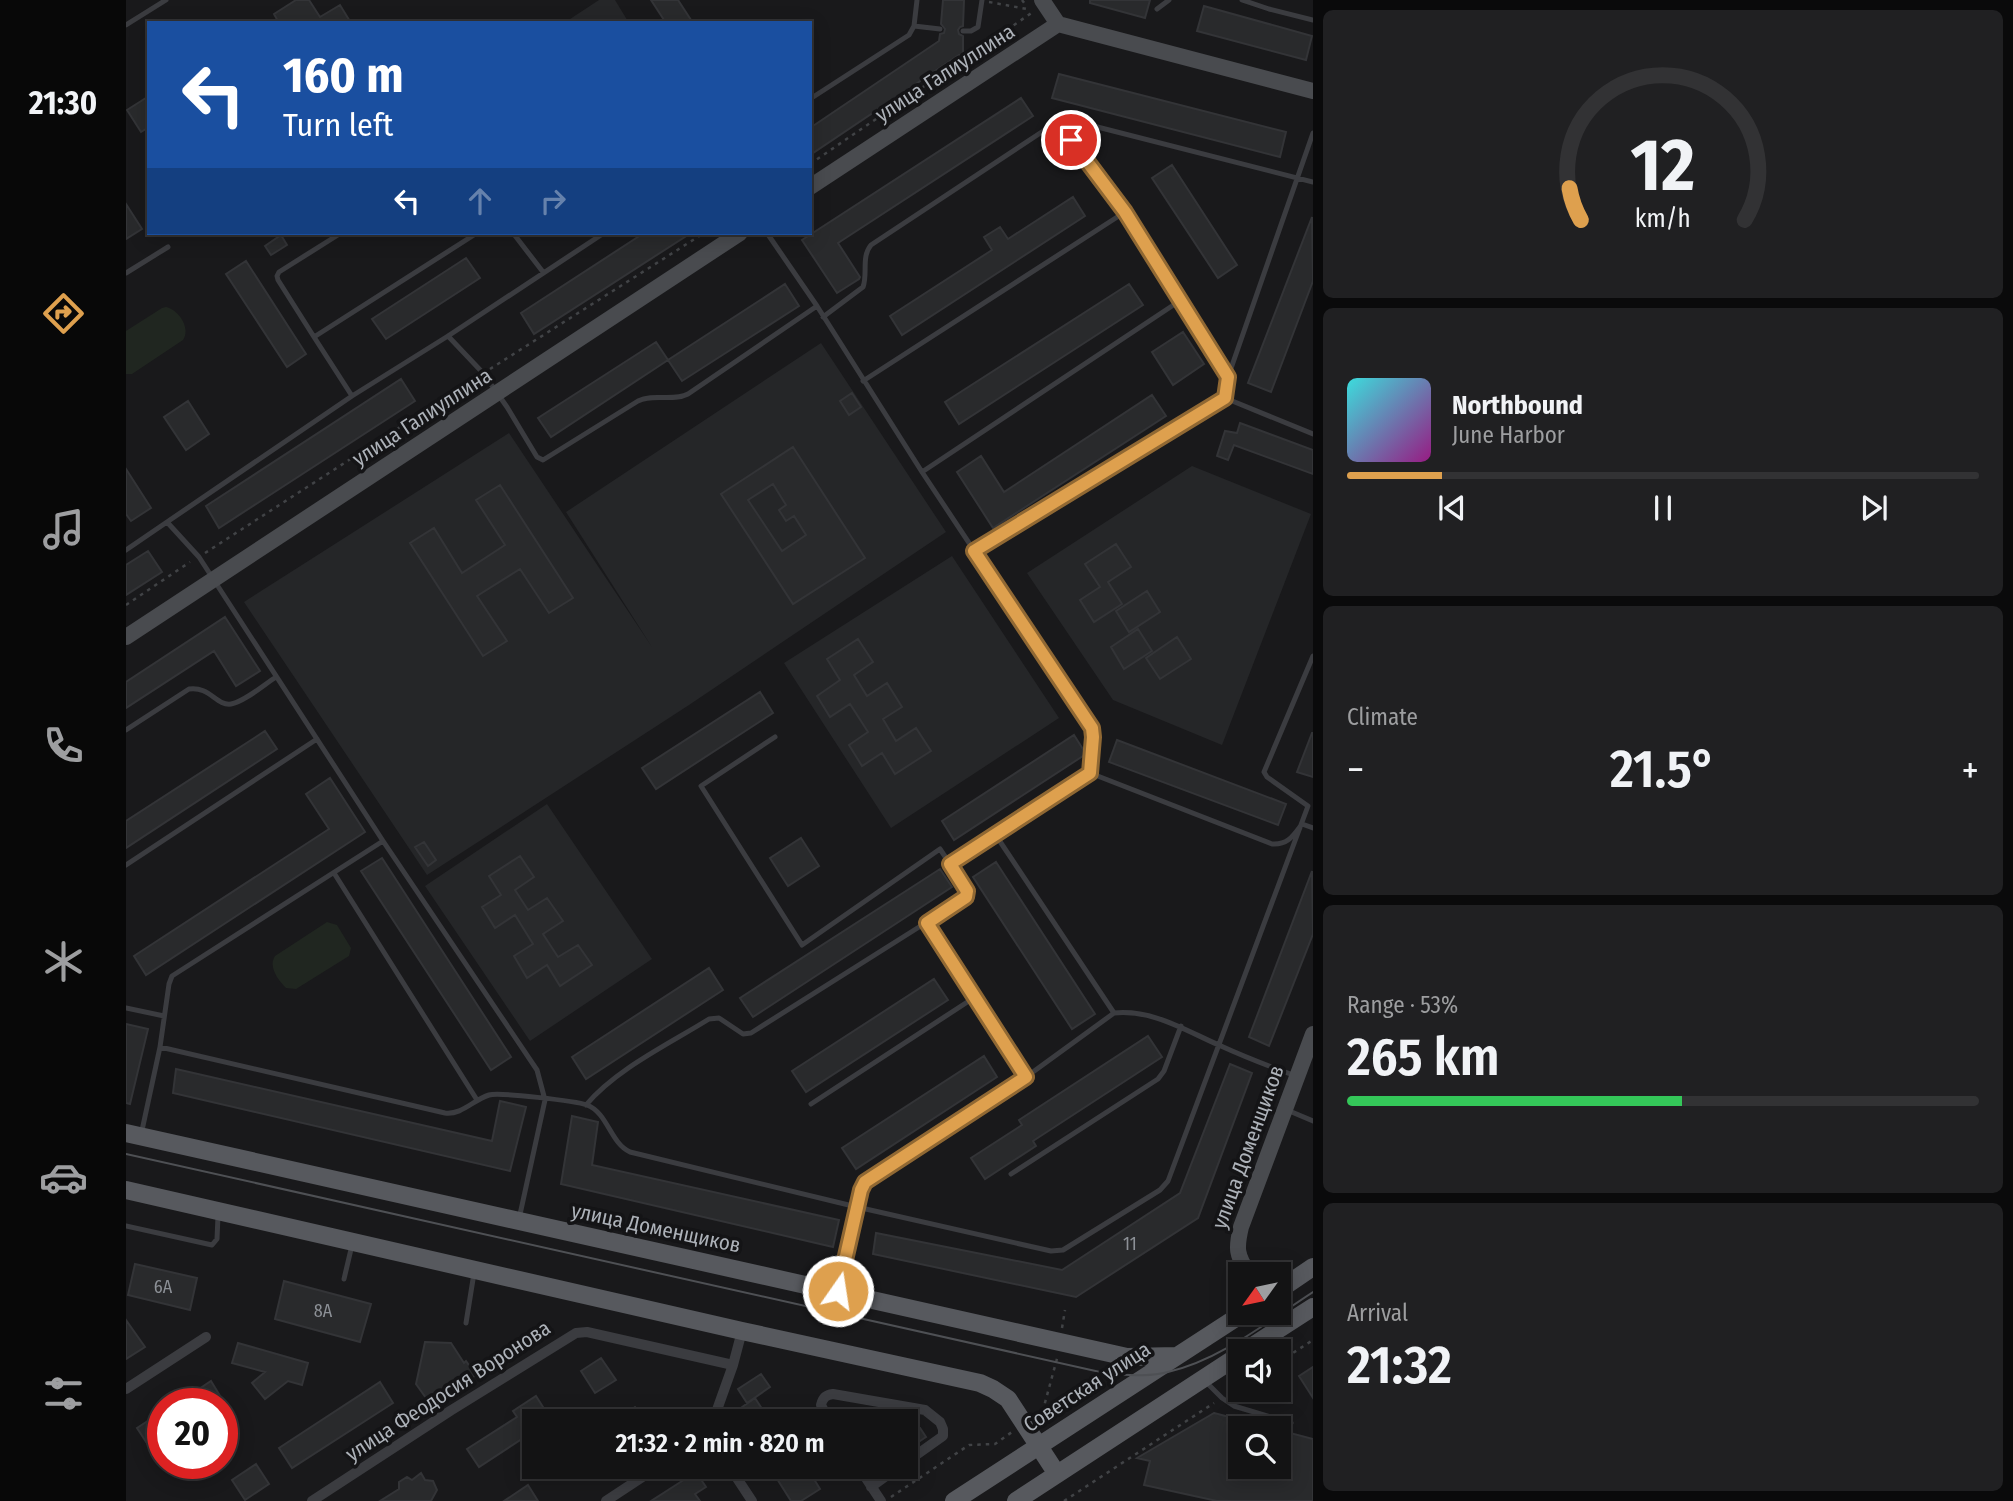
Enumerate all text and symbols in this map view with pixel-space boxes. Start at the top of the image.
street label: улица Галиуллина [870,18,1020,128]
text: 160 m [283,46,404,105]
icon: left [168,49,259,140]
text: 21:30 [29,84,97,122]
text: Turn left [283,106,393,144]
pin [1041,110,1101,170]
icon: arrive [1052,121,1090,159]
text: 12 [1631,122,1695,209]
icon: left [388,182,426,220]
icon: ahead [461,182,499,220]
icon: right [534,182,572,220]
text: km/h [1635,204,1691,234]
icon: directions [39,289,88,338]
street label: улица Галиуллина [347,362,497,472]
text: Northbound [1452,390,1583,421]
text: June Harbor [1452,421,1565,449]
icon: previous [1433,489,1471,527]
icon: pause [1644,489,1682,527]
icon: next [1855,489,1893,527]
icon: music [39,505,88,554]
text: Climate [1347,703,1418,731]
icon: phone [39,721,88,770]
text: 21.5° [1610,738,1716,801]
text: − [1347,747,1364,793]
text: + [1962,747,1979,793]
icon: climate [39,937,88,986]
text: Range · 53% [1347,991,1458,1019]
text: 265 km [1347,1026,1499,1089]
street label: улица Доменщиков [1206,1062,1290,1232]
icon: car [39,1153,88,1202]
street label: улица Доменщиков [569,1197,743,1259]
house number: 11 [1123,1233,1137,1255]
position arrow [801,1254,875,1328]
north arrow [1228,1262,1292,1325]
map controls [1228,1262,1291,1479]
house number: 6А [154,1276,173,1298]
text: Arrival [1347,1299,1408,1327]
house number: 8А [314,1300,333,1322]
street label: улица Феодосия Воронова [341,1315,555,1467]
text: 21:32 [1347,1334,1452,1397]
street label: Советская улица [1019,1336,1155,1438]
button: sound [1228,1339,1291,1402]
icon: filters [39,1369,88,1418]
speed limit sign: 20 [147,1388,238,1479]
button: search [1228,1416,1291,1479]
text: 21:32 · 2 min · 820 m [615,1428,825,1459]

